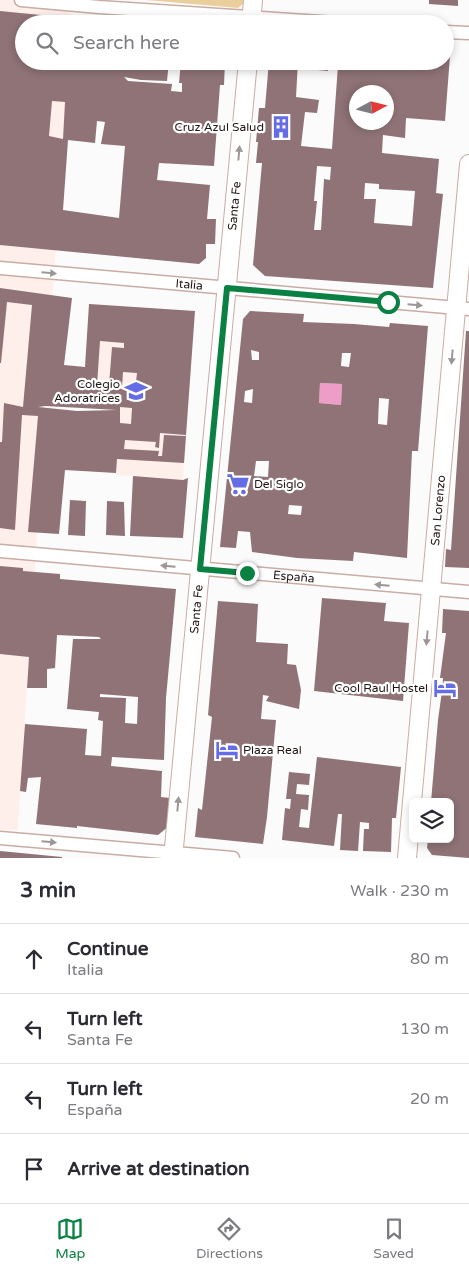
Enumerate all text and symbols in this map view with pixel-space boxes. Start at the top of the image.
search box [15,15,454,70]
icon: search [33,29,61,57]
text: Search here [73,32,180,54]
north arrow [349,85,394,130]
building icon: Cruz Azul Salud [268,114,294,140]
place label: Cruz Azul Salud [174,120,264,134]
one-way arrow [236,144,244,160]
street label: Santa Fe [225,180,244,231]
one-way arrow [41,269,57,277]
street label: Italia [175,276,204,293]
route start [377,291,400,314]
one-way arrow [408,301,424,309]
one-way arrow [447,349,455,365]
place label: Colegio Adoratrices [54,377,120,405]
school or university icon: Colegio Adoratrices [123,378,149,404]
supermarket icon: Del Siglo [225,471,251,497]
street label: San Lorenzo [428,475,448,546]
place label: Del Siglo [254,477,304,491]
one-way arrow [160,562,176,570]
route end [236,562,259,585]
street label: España [272,568,315,585]
one-way arrow [374,580,390,588]
street label: Santa Fe [187,584,206,634]
one-way arrow [422,630,430,646]
hotel icon: Cool Raul Hostel [432,675,458,701]
place label: Cool Raul Hostel [334,681,428,695]
hotel icon: Plaza Real [214,737,240,763]
place label: Plaza Real [243,743,302,757]
one-way arrow [174,796,182,812]
map controls [409,798,454,843]
button: layers [409,798,454,843]
one-way arrow [41,839,57,847]
text: 3 min [20,878,76,903]
text: Walk · 230 m [350,881,449,901]
text: Continue [67,938,149,960]
icon: ahead [20,945,48,973]
text: 80 m [410,949,449,969]
text: Italia [67,960,103,980]
text: Turn left [67,1008,143,1030]
icon: left [20,1015,48,1043]
text: 130 m [400,1019,449,1039]
text: Santa Fe [67,1030,133,1050]
text: Turn left [67,1078,143,1100]
icon: left [20,1085,48,1113]
text: 20 m [410,1089,449,1109]
text: España [67,1100,123,1120]
icon: arrive [20,1155,48,1183]
text: Arrive at destination [67,1158,250,1180]
tab: Map [55,1215,85,1262]
tab: Directions [196,1215,263,1262]
tab: Saved [373,1215,414,1262]

